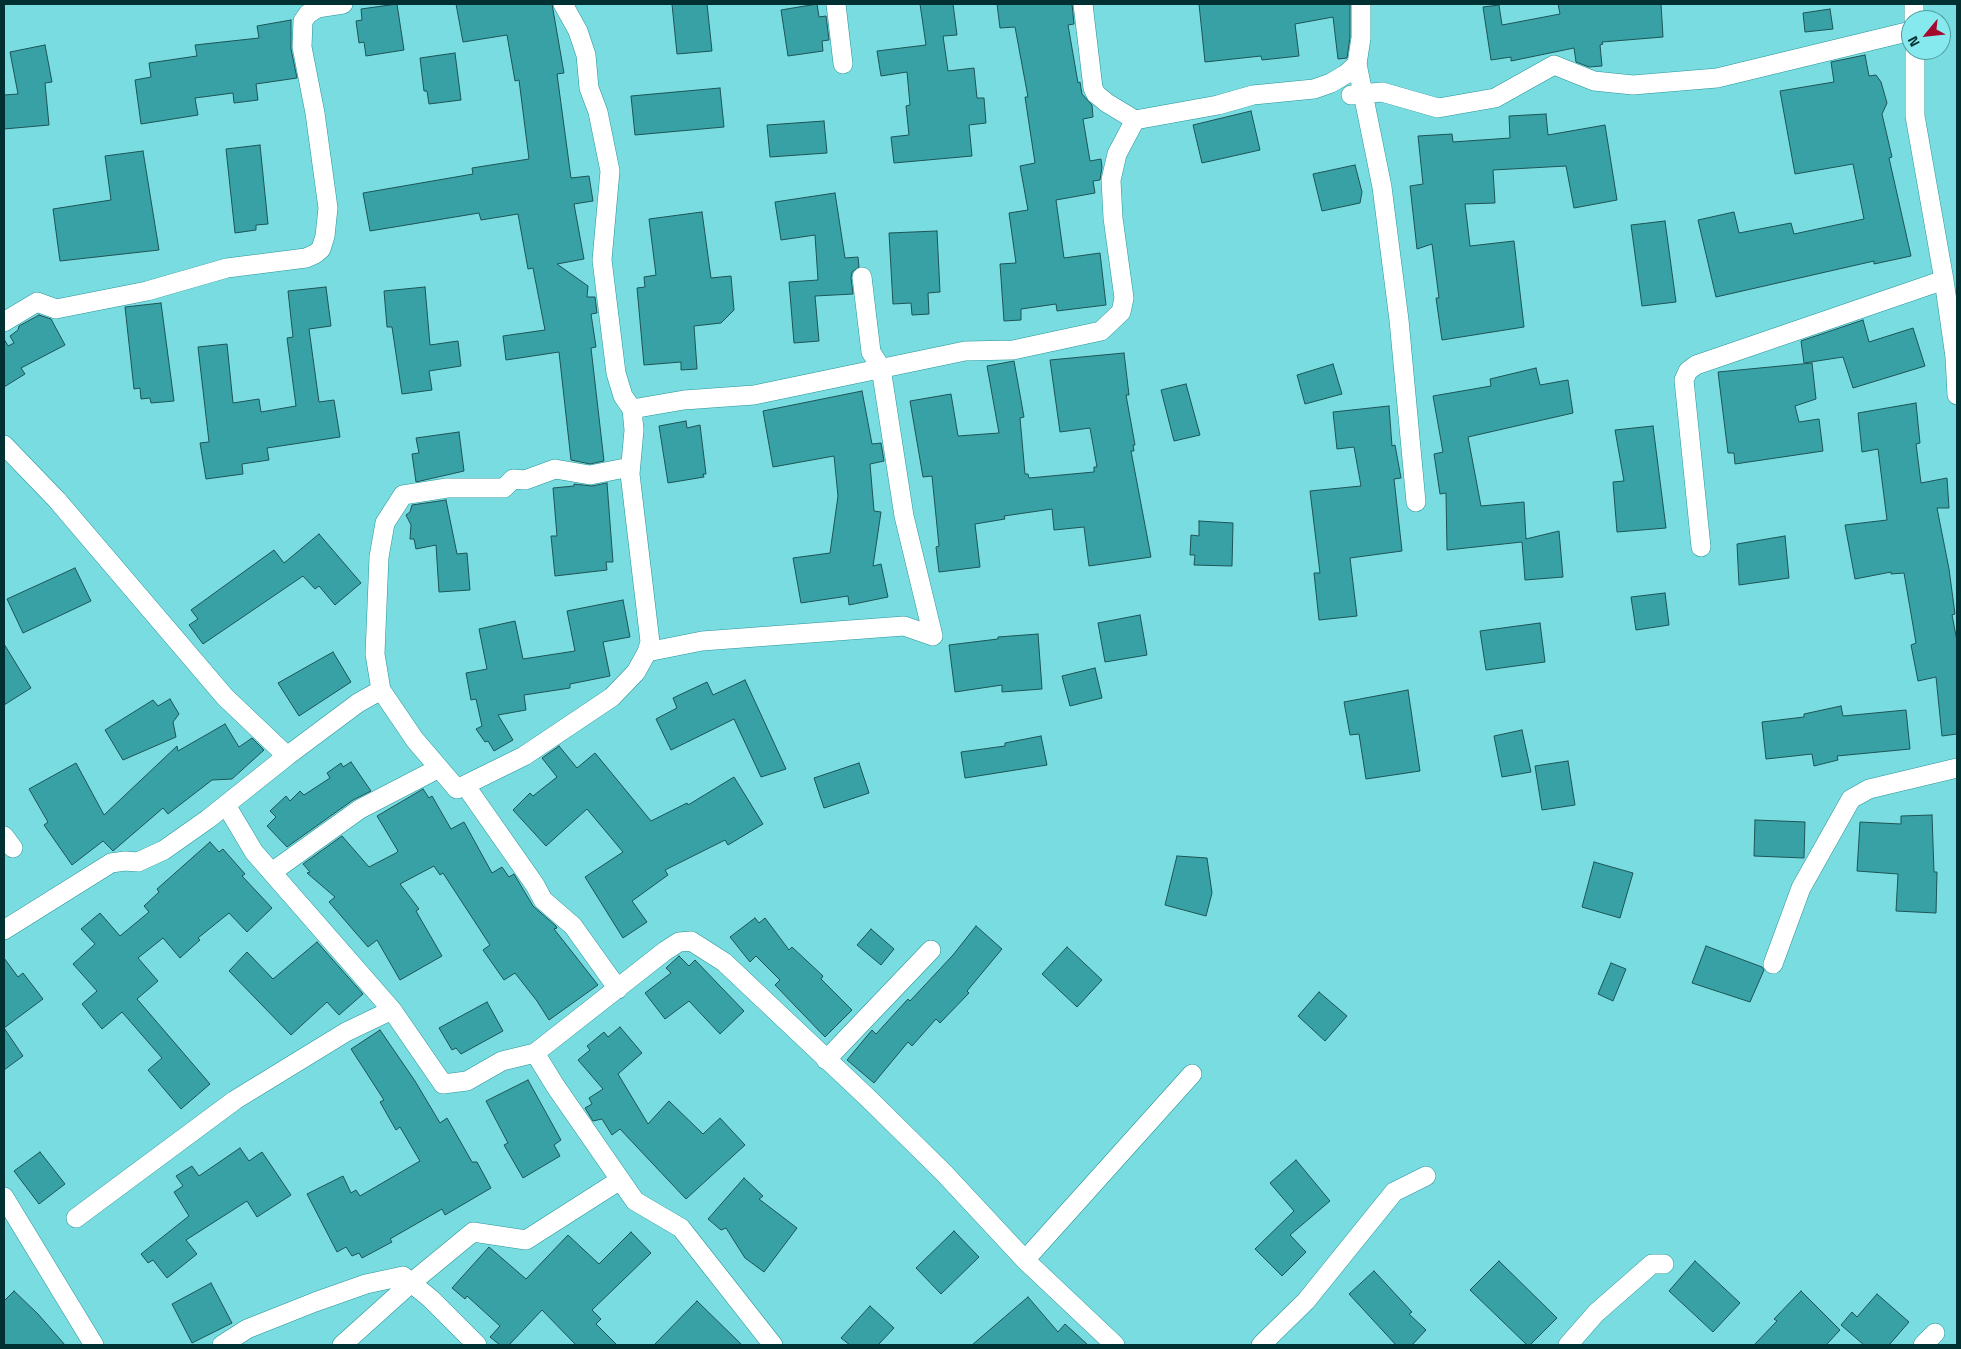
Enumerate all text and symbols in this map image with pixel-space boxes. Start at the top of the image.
north arrow [1901,10,1951,60]
text: N [1902,33,1925,51]

